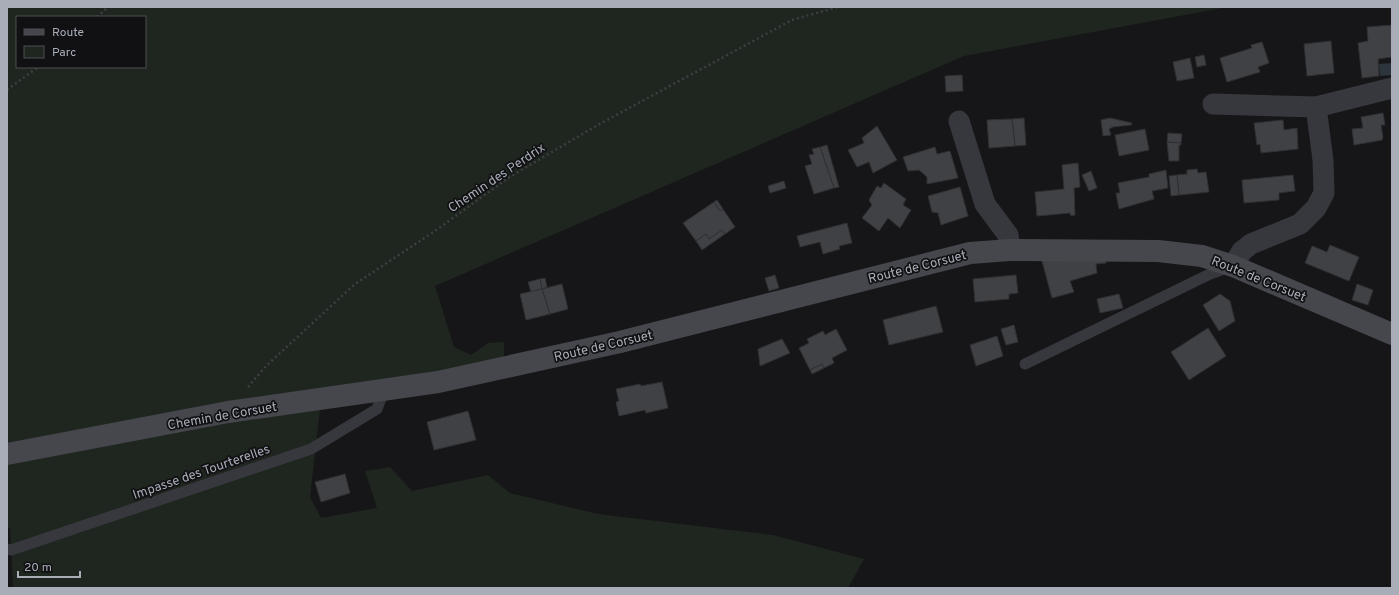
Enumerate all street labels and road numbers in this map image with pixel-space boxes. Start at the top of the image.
street label: Chemin des Perdrix [446,140,549,217]
street label: Route de Corsuet [867,248,968,288]
street label: Route de Corsuet [1209,254,1308,306]
street label: Route de Corsuet [553,328,654,366]
street label: Chemin de Corsuet [166,399,278,434]
street label: Impasse des Tourterelles [131,442,272,504]

